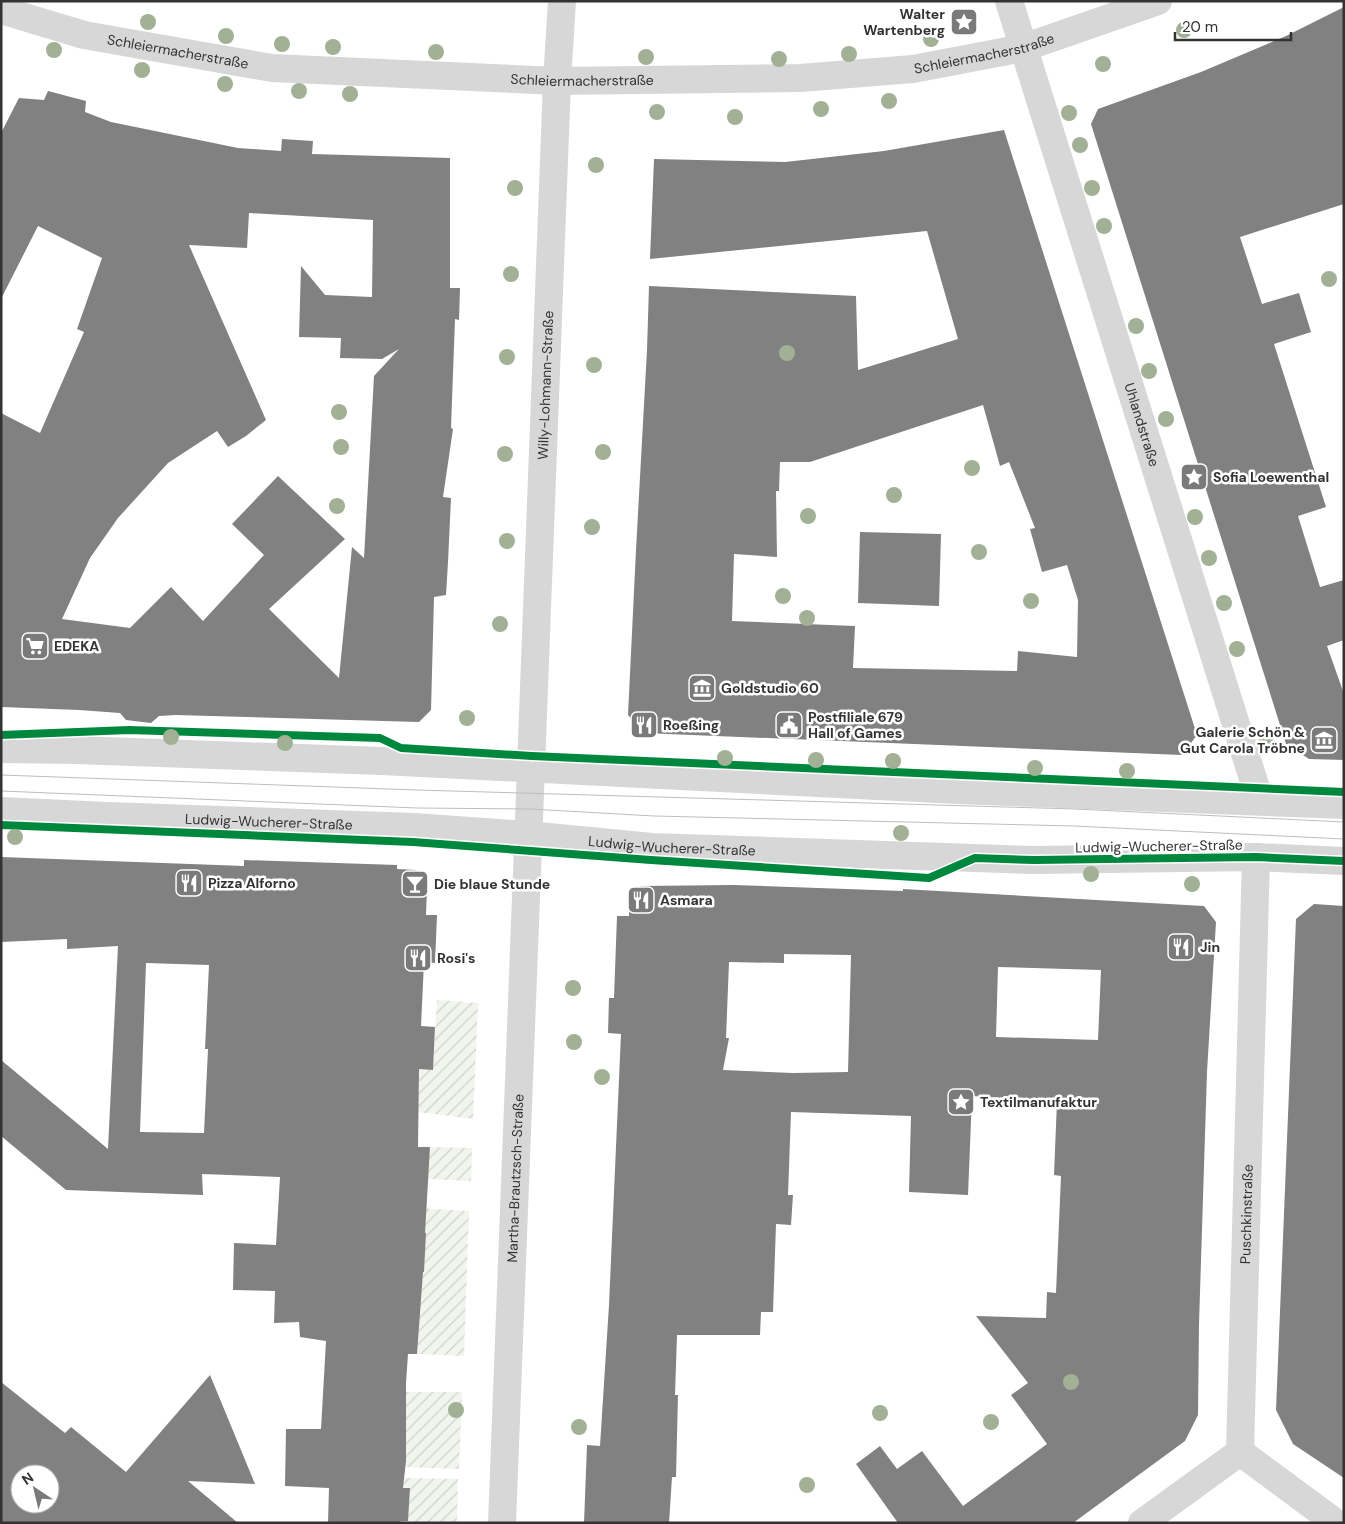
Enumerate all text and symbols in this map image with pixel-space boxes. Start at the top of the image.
place label: Walter Wartenberg [863,5,945,39]
place icon: Walter Wartenberg [949,7,979,37]
scale bar [1175,10,1291,42]
text: 20 m [1182,17,1218,37]
street label: Schleiermacherstraße [912,29,1057,78]
street label: Schleiermacherstraße [106,30,250,73]
street label: Schleiermacherstraße [510,70,654,90]
street label: Willy-Lohmann-Straße [534,310,557,460]
street label: Uhlandstraße [1120,380,1164,469]
place icon: Sofia Loewenthal [1179,462,1209,492]
place label: Sofia Loewenthal [1213,468,1329,486]
supermarket icon: EDEKA [20,631,50,661]
place label: EDEKA [54,637,99,655]
museum icon: Goldstudio 60 [687,673,717,703]
place label: Goldstudio 60 [721,679,819,697]
place label: Postfiliale 679 Hall of Games [808,708,903,742]
restaurant icon: Roeßing [629,710,659,740]
public building icon: Postfiliale 679 Hall of Games [774,710,804,740]
place label: Roeßing [663,716,719,734]
place label: Galerie Schön & Gut Carola Tröbne [1180,723,1305,757]
museum icon: Galerie Schön & Gut Carola Tröbne [1309,725,1339,755]
street label: Ludwig-Wucherer-Straße [185,810,353,834]
street label: Ludwig-Wucherer-Straße [587,832,756,860]
street label: Ludwig-Wucherer-Straße [1075,836,1243,856]
restaurant icon: Pizza Alforno [174,868,204,898]
bar icon: Die blaue Stunde [400,869,430,899]
place label: Pizza Alforno [208,874,296,892]
place label: Die blaue Stunde [434,875,550,893]
restaurant icon: Asmara [626,885,656,915]
place label: Asmara [660,891,713,909]
restaurant icon: Jin [1166,932,1196,962]
place label: Jin [1200,938,1220,956]
restaurant icon: Rosi's [403,943,433,973]
place label: Rosi's [437,949,475,967]
place icon: Textilmanufaktur [946,1087,976,1117]
place label: Textilmanufaktur [980,1093,1097,1111]
street label: Martha-Brautzsch-Straße [503,1094,527,1263]
street label: Puschkinstraße [1236,1164,1257,1264]
north arrow [10,1464,60,1514]
text: N [18,1468,37,1489]

